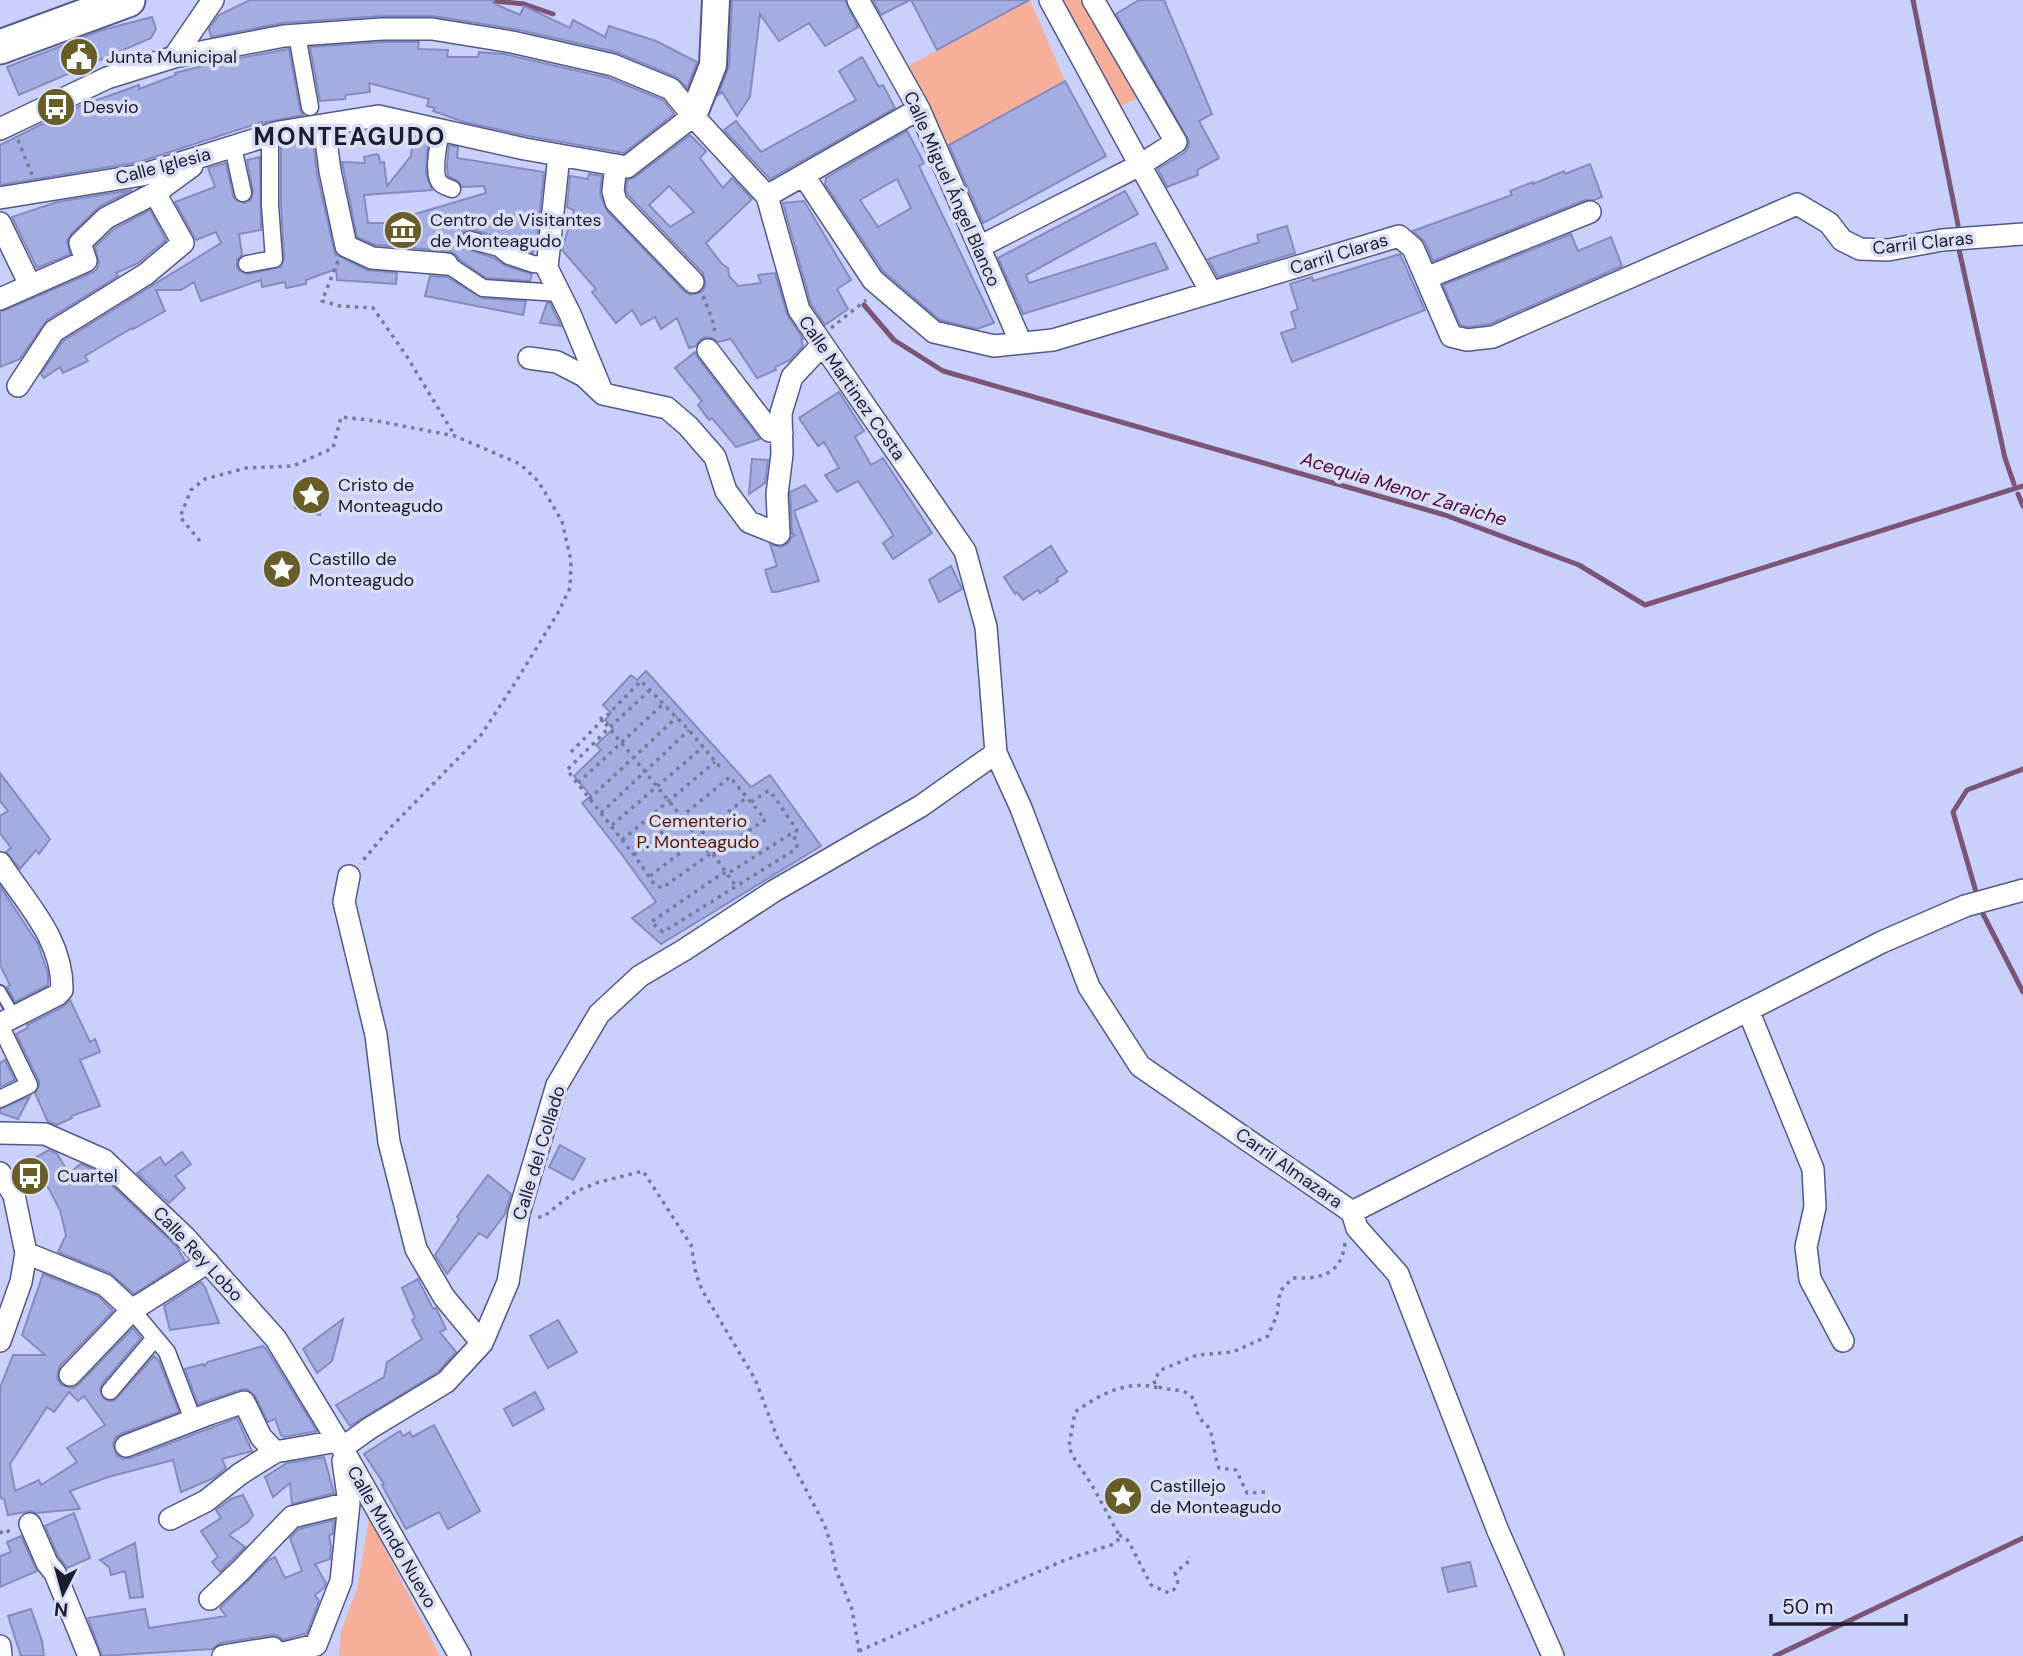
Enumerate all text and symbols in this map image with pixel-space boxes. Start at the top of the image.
public building icon: Junta Municipal [58,36,100,78]
place label: Junta Municipal [106,45,237,69]
bus stop icon: Desvio [35,86,77,128]
street label: Calle Miguel Ángel Blanco [898,87,1006,291]
place label: Desvio [83,95,139,119]
district label: MONTEAGUDO [254,121,446,152]
street label: Calle Iglesia [113,142,213,190]
place label: Centro de Visitantes de Monteagudo [430,208,602,253]
museum icon: Centro de Visitantes de Monteagudo [382,209,424,251]
street label: Carril Claras [1871,226,1975,260]
street label: Carril Claras [1287,228,1391,280]
street label: Calle Martinez Costa [793,311,911,465]
water label: Acequia Menor Zaraiche [1297,445,1510,532]
place label: Cristo de Monteagudo [338,473,443,518]
place icon: Cristo de Monteagudo [290,474,332,516]
place label: Castillo de Monteagudo [309,547,414,592]
place icon: Castillo de Monteagudo [261,548,303,590]
park label: Cementerio P. Monteagudo [637,809,759,854]
street label: Calle del Collado [507,1083,571,1223]
street label: Carril Almazara [1231,1122,1347,1214]
bus stop icon: Cuartel [9,1155,51,1197]
place label: Cuartel [57,1164,118,1188]
street label: Calle Rey Lobo [148,1201,248,1307]
street label: Calle Mundo Nuevo [341,1461,443,1613]
place label: Castillejo de Monteagudo [1150,1474,1282,1519]
place icon: Castillejo de Monteagudo [1102,1475,1144,1517]
north arrow [28,1558,98,1628]
scale bar [1771,1582,1906,1626]
text: 50 m [1782,1593,1833,1621]
text: N [53,1596,69,1623]

